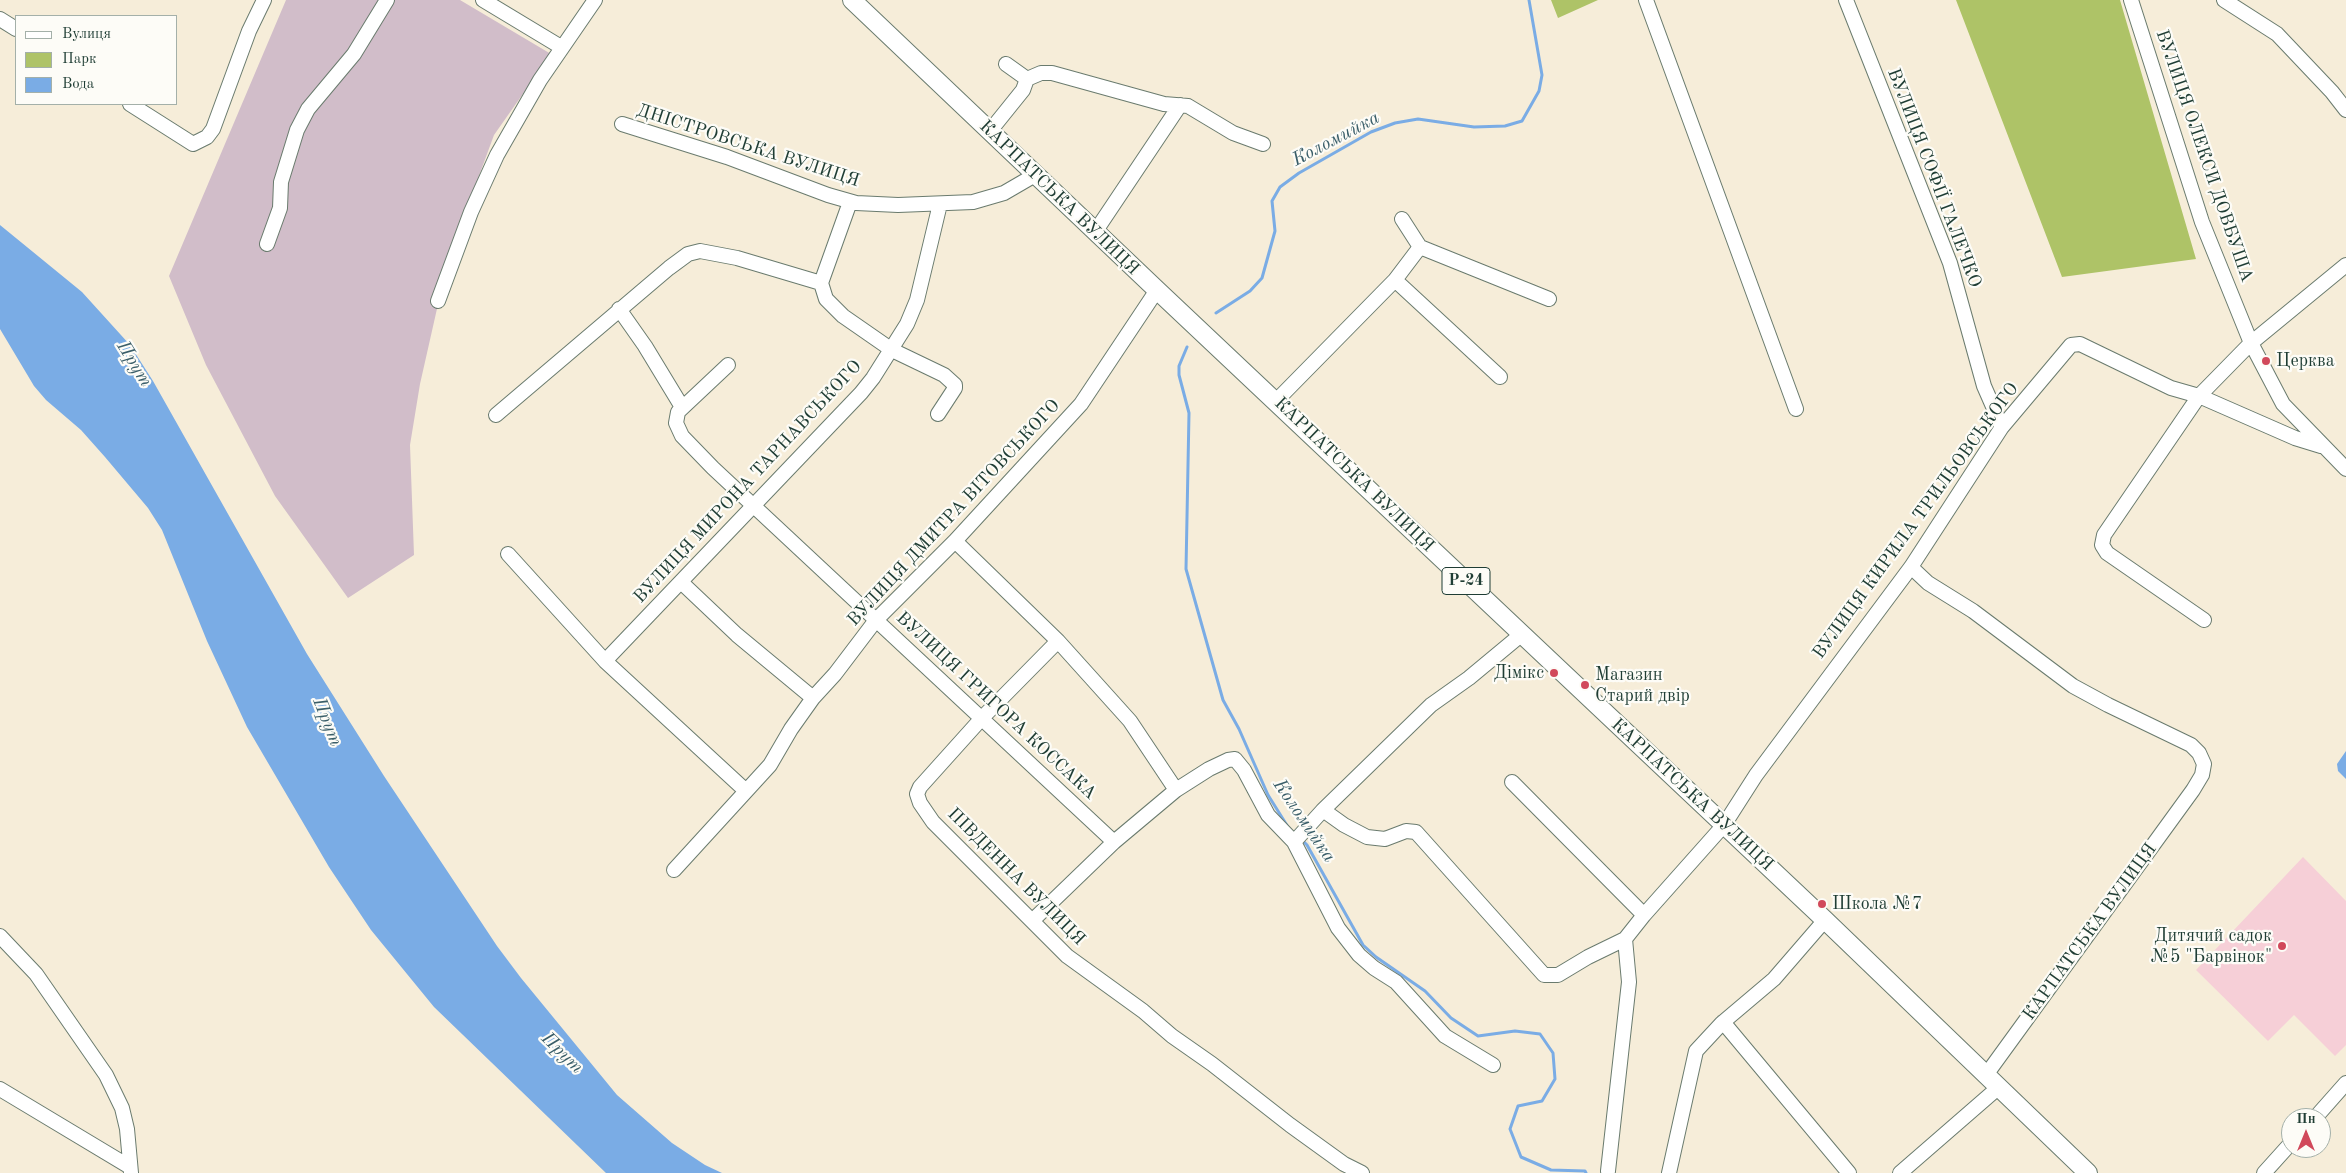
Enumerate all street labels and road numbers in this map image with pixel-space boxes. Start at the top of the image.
street label: ВУЛИЦЯ ОЛЕКСИ ДОВБУША [2151,27,2257,285]
street label: ВУЛИЦЯ СОФІЇ ГАЛЕЧКО [1882,65,1986,291]
street label: ДНІСТРОВСЬКА ВУЛИЦЯ [634,100,862,192]
street label: КАРПАТСЬКА ВУЛИЦЯ [975,116,1143,280]
street label: ВУЛИЦЯ МИРОНА ТАРНАВСЬКОГО [630,356,866,608]
street label: ВУЛИЦЯ КИРИЛА ТРИЛЬОВСЬКОГО [1808,379,2024,663]
street label: КАРПАТСЬКА ВУЛИЦЯ [1270,393,1438,557]
street label: ВУЛИЦЯ ДМИТРА ВІТОВСЬКОГО [843,395,1065,631]
road number: Р-24 [1442,568,1490,594]
street label: ВУЛИЦЯ ГРИГОРА КОССАКА [891,607,1101,805]
street label: КАРПАТСЬКА ВУЛИЦЯ [1606,714,1778,876]
street label: ПІВДЕННА ВУЛИЦЯ [943,804,1089,950]
street label: КАРПАТСЬКА ВУЛИЦЯ [2018,839,2162,1025]

